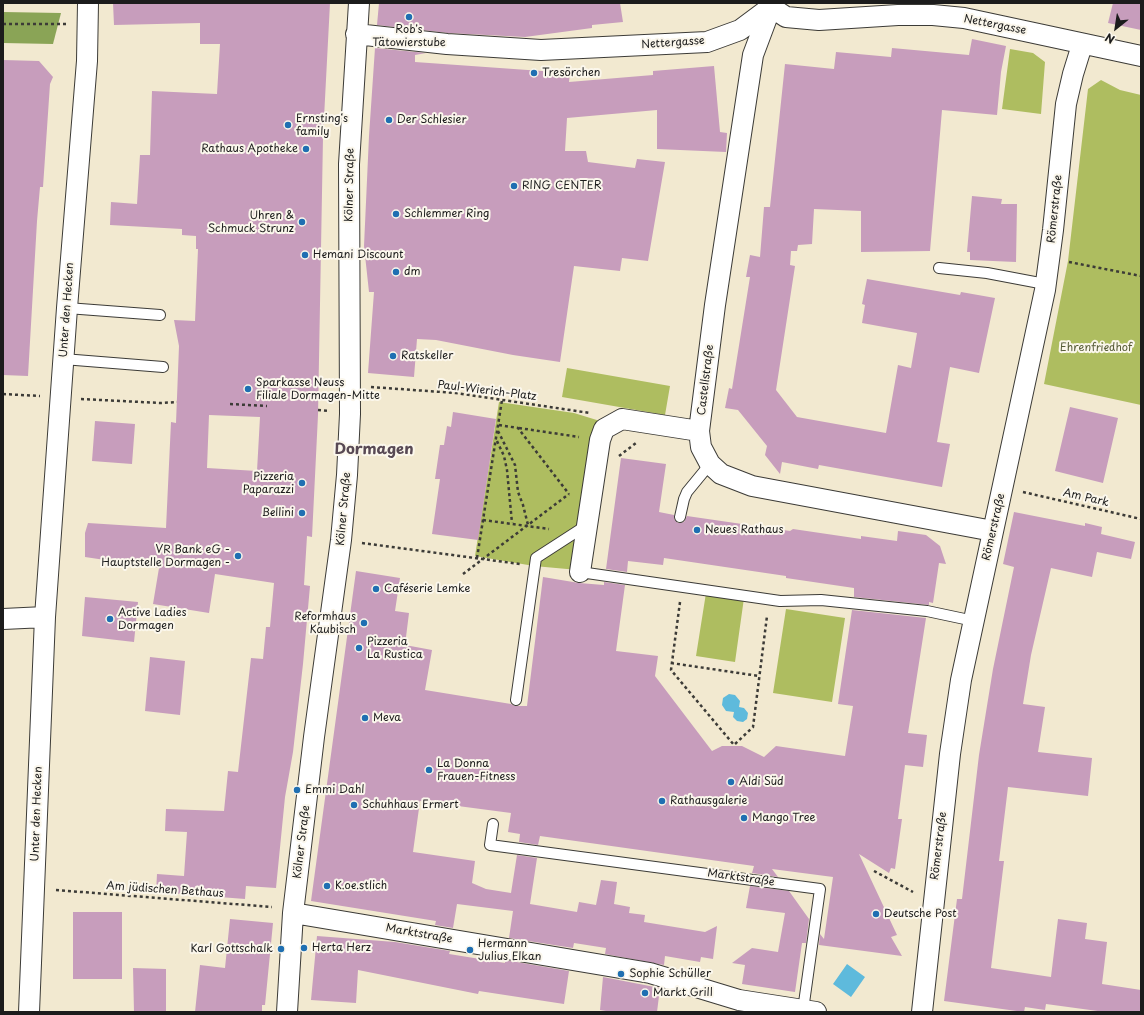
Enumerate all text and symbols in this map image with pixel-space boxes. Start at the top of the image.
north arrow [1096,8,1136,48]
marker: Rob's Tätowierstube [404,12,414,22]
street label: Nettergasse [963,12,1027,38]
place label: Rob's Tätowierstube [372,23,446,49]
text: N [1102,29,1118,48]
street label: Nettergasse [641,34,705,52]
place label: Tresörchen [542,66,600,80]
marker: Tresörchen [529,68,539,78]
place label: Ernsting's family [296,112,348,138]
place label: Der Schlesier [397,113,466,127]
marker: Der Schlesier [384,115,394,125]
marker: Ernsting's family [283,120,293,130]
place label: Rathaus Apotheke [201,142,298,156]
marker: Rathaus Apotheke [301,144,311,154]
street label: Kölner Straße [343,148,357,222]
street label: Römerstraße [1045,174,1065,244]
place label: RING CENTER [522,179,602,193]
marker: RING CENTER [509,181,519,191]
place label: Schlemmer Ring [404,207,489,221]
place label: Uhren & Schmuck Strunz [208,209,294,235]
marker: Schlemmer Ring [391,209,401,219]
marker: Uhren & Schmuck Strunz [297,217,307,227]
place label: Hemani Discount [313,248,404,262]
marker: Hemani Discount [300,250,310,260]
street label: Unter den Hecken [57,262,77,358]
place label: dm [404,265,420,279]
marker: dm [391,267,401,277]
park label: Ehrenfriedhof [1060,341,1132,355]
street label: Castellstraße [695,344,717,416]
place label: Ratskeller [401,349,453,363]
marker: Ratskeller [388,351,398,361]
place label: Sparkasse Neuss Filiale Dormagen-Mitte [256,376,380,402]
street label: Paul-Wierich-Platz [437,378,537,404]
marker: Sparkasse Neuss Filiale Dormagen-Mitte [243,384,253,394]
district label: Dormagen [334,441,414,459]
place label: Pizzeria Paparazzi [243,470,294,496]
street label: Kölner Straße [334,472,354,546]
marker: Pizzeria Paparazzi [297,478,307,488]
street label: Am Park [1062,486,1110,510]
street label: Römerstraße [980,492,1008,562]
place label: Bellini [262,506,294,520]
marker: Bellini [297,508,307,518]
place label: Neues Rathaus [705,523,783,537]
marker: Neues Rathaus [692,525,702,535]
place label: VR Bank eG - Hauptstelle Dormagen - [101,543,230,569]
marker: VR Bank eG - Hauptstelle Dormagen - [233,551,243,561]
place label: Caféserie Lemke [384,582,470,596]
marker: Caféserie Lemke [371,584,381,594]
place label: Active Ladies Dormagen [118,606,187,632]
place label: Reformhaus Kaubisch [294,610,356,636]
marker: Active Ladies Dormagen [105,614,115,624]
marker: Reformhaus Kaubisch [359,618,369,628]
place label: Pizzeria La Rustica [367,635,423,661]
marker: Pizzeria La Rustica [354,643,364,653]
place label: Meva [373,711,401,725]
marker: Meva [360,713,370,723]
place label: La Donna Frauen-Fitness [437,757,515,783]
marker: La Donna Frauen-Fitness [424,765,434,775]
street label: Unter den Hecken [29,766,45,862]
place label: Aldi Süd [739,775,784,789]
marker: Aldi Süd [726,777,736,787]
place label: Emmi Dahl [305,783,365,797]
marker: Emmi Dahl [292,785,302,795]
place label: Rathausgalerie [670,794,747,808]
marker: Rathausgalerie [657,796,667,806]
place label: Schuhhaus Ermert [362,798,459,812]
marker: Schuhhaus Ermert [349,800,359,810]
street label: Kölner Straße [291,805,313,879]
place label: Mango Tree [752,811,816,825]
street label: Römerstraße [928,811,950,881]
marker: Mango Tree [739,813,749,823]
street label: Marktstraße [707,867,775,889]
street label: Am jüdischen Bethaus [106,879,224,901]
place label: K.oe.stlich [335,879,387,893]
marker: K.oe.stlich [322,881,332,891]
place label: Deutsche Post [884,907,957,921]
marker: Deutsche Post [871,909,881,919]
street label: Marktstraße [385,922,453,946]
place label: Hermann Julius Elkan [478,937,541,963]
place label: Herta Herz [312,941,371,955]
place label: Karl Gottschalk [191,942,273,956]
marker: Herta Herz [299,943,309,953]
marker: Karl Gottschalk [276,944,286,954]
marker: Hermann Julius Elkan [465,945,475,955]
place label: Sophie Schüller [629,967,711,981]
marker: Sophie Schüller [616,969,626,979]
place label: Markt Grill [653,986,713,1000]
marker: Markt Grill [640,988,650,998]

